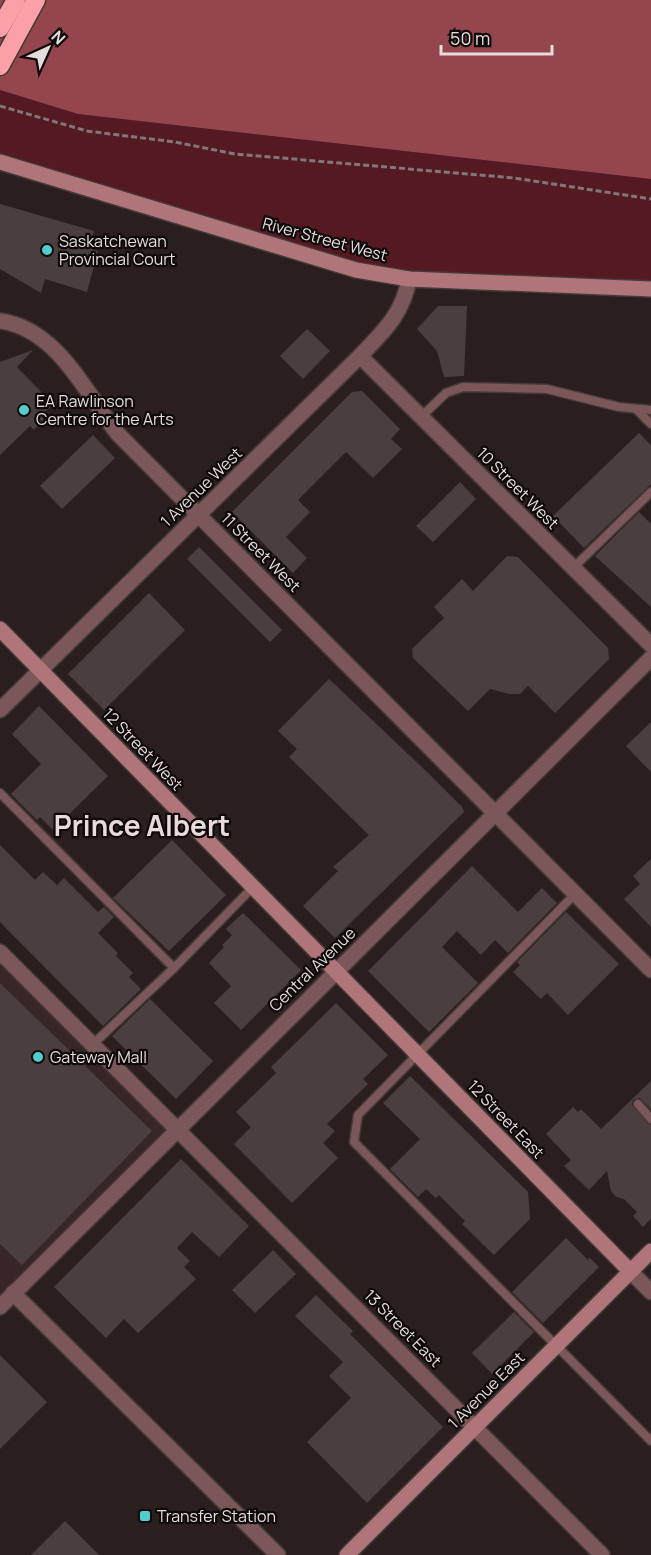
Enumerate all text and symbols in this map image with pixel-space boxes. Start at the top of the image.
north arrow [18,18,78,78]
scale bar [441,18,552,56]
text: N [47,26,70,49]
text: 50 m [450,26,490,50]
street label: River Street West [260,212,390,266]
place label: Saskatchewan Provincial Court [59,230,176,270]
marker: Saskatchewan Provincial Court [40,243,54,257]
place label: EA Rawlinson Centre for the Arts [36,390,174,430]
marker: EA Rawlinson Centre for the Arts [17,403,31,417]
street label: 1 Avenue West [155,442,247,532]
street label: 10 Street West [472,442,564,534]
street label: 11 Street West [216,507,306,597]
street label: 12 Street West [98,703,188,795]
district label: Prince Albert [54,806,230,844]
street label: Central Avenue [264,922,360,1016]
place label: Gateway Mall [50,1046,147,1068]
marker: Gateway Mall [31,1050,45,1064]
street label: 12 Street East [463,1075,549,1163]
street label: 13 Street East [359,1284,447,1372]
street label: 1 Avenue East [443,1347,529,1433]
place label: Transfer Station [157,1505,276,1527]
marker: Transfer Station [138,1509,152,1523]

